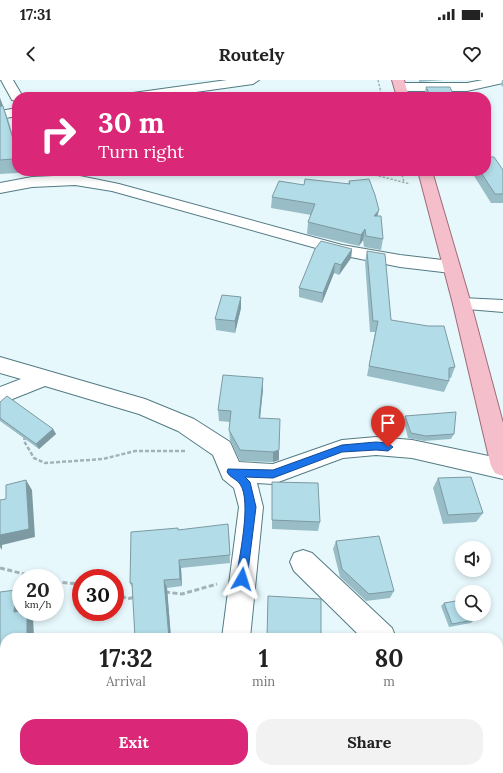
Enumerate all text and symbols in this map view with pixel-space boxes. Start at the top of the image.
text: 17:31 [20,5,51,24]
icon: back [20,43,42,65]
text: Routely [219,43,284,66]
icon: heart [461,43,483,65]
text: 30 m [98,105,165,141]
icon: right [32,108,84,160]
text: Turn right [98,140,184,163]
pin [371,406,405,447]
icon: arrive [377,412,399,434]
map controls [455,541,491,621]
button: sound [455,541,491,577]
position arrow [221,558,263,600]
speed limit sign: 30 [72,569,124,621]
text: 20 [26,577,50,602]
button: search [455,585,491,621]
text: km/h [24,598,52,611]
text: 17:32 [99,643,153,674]
text: 1 [259,643,268,674]
text: 80 [375,643,404,674]
text: Arrival [106,673,146,690]
text: min [252,673,275,690]
text: m [383,673,395,690]
button: Exit [20,719,248,765]
button: Share [256,719,483,765]

